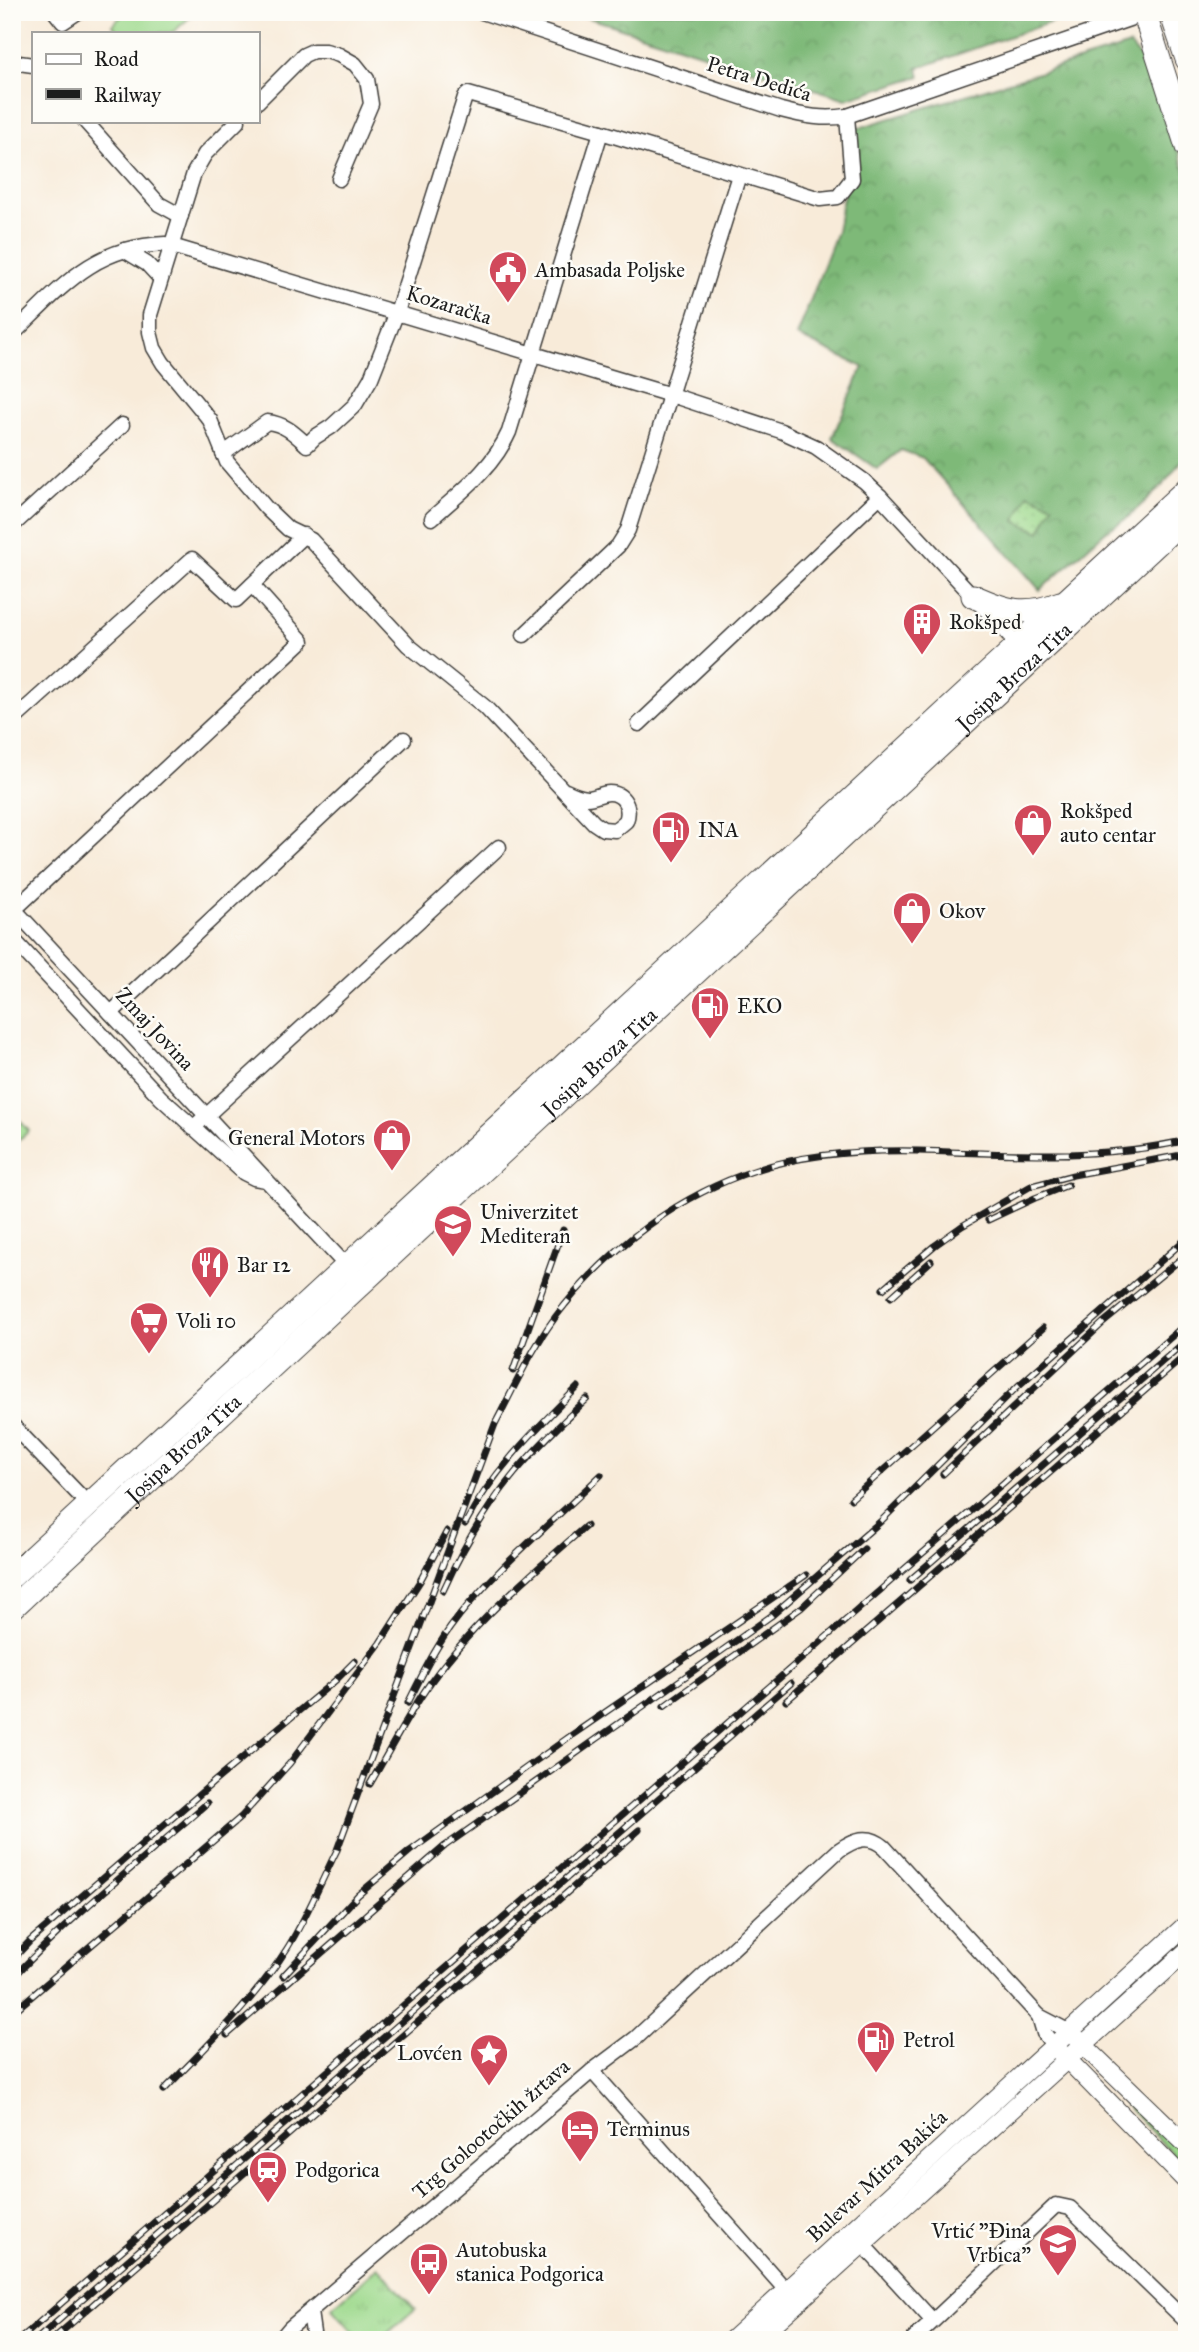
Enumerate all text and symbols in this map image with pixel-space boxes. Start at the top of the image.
legend [32,32,259,122]
text: Road [94,46,139,72]
street label: Petra Dedića [703,51,815,107]
text: Railway [94,82,162,108]
public building icon: Ambasada Poljske [487,249,529,304]
place label: Ambasada Poljske [534,257,685,283]
street label: Kozaračka [403,280,495,330]
building icon: Rokšped [901,601,943,656]
place label: Rokšped [949,609,1022,635]
street label: Josipa Broza Tita [950,617,1077,738]
place label: Rokšped auto centar [1060,798,1156,848]
shop icon: Rokšped auto centar [1012,802,1054,857]
fuel station icon: INA [650,809,692,864]
place label: INA [698,817,739,843]
shop icon: Okov [891,890,933,945]
place label: Okov [939,898,986,924]
street label: Zmaj Jovina [110,982,200,1076]
fuel station icon: EKO [689,985,731,1040]
place label: EKO [737,993,782,1019]
street label: Josipa Broza Tita [535,1002,663,1123]
shop icon: General Motors [371,1117,413,1172]
place label: General Motors [228,1125,365,1151]
place label: Univerzitet Mediteran [480,1199,579,1249]
school or university icon: Univerzitet Mediteran [432,1203,474,1258]
restaurant icon: Bar 12 [189,1244,231,1299]
place label: Bar 12 [237,1252,291,1278]
supermarket icon: Voli 10 [128,1300,170,1355]
place label: Voli 10 [175,1308,236,1334]
street label: Josipa Broza Tita [119,1389,247,1510]
fuel station icon: Petrol [855,2019,897,2074]
place label: Petrol [903,2027,955,2053]
place icon: Lovćen [468,2032,510,2087]
place label: Lovćen [397,2040,462,2066]
street label: Trg Golootočkih žrtava [407,2053,575,2205]
street label: Bulevar Mitra Bakića [801,2104,953,2248]
hotel icon: Terminus [559,2108,601,2163]
place label: Terminus [607,2116,690,2142]
station icon: Podgorica [247,2149,289,2204]
place label: Podgorica [295,2157,380,2183]
place label: Vrtić "Đina Vrbica" [930,2218,1031,2268]
school or university icon: Vrtić "Đina Vrbica" [1037,2222,1079,2277]
place label: Autobuska stanica Podgorica [455,2237,604,2287]
bus stop icon: Autobuska stanica Podgorica [408,2241,450,2296]

